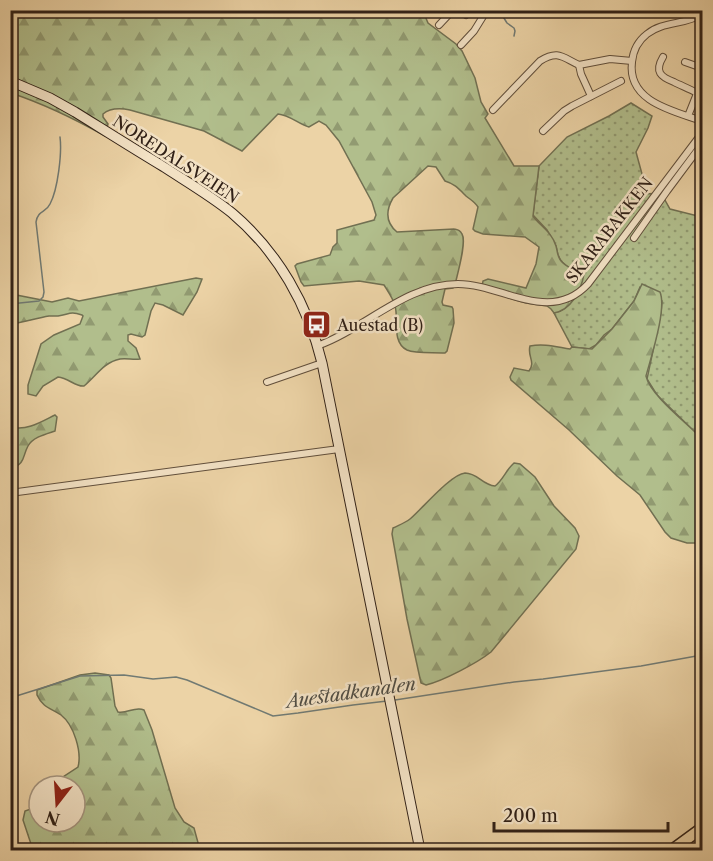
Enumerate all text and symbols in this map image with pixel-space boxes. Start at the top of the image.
street label: NOREDALSVEIEN [109,111,243,207]
street label: SKARABAKKEN [561,173,657,287]
bus stop icon: Auestad (B) [300,309,332,341]
place label: Auestad (B) [336,315,423,335]
water label: Auestadkanalen [282,673,417,713]
north arrow [27,774,87,834]
scale bar [494,795,668,833]
text: 200 m [503,805,558,827]
text: N [43,807,62,830]

